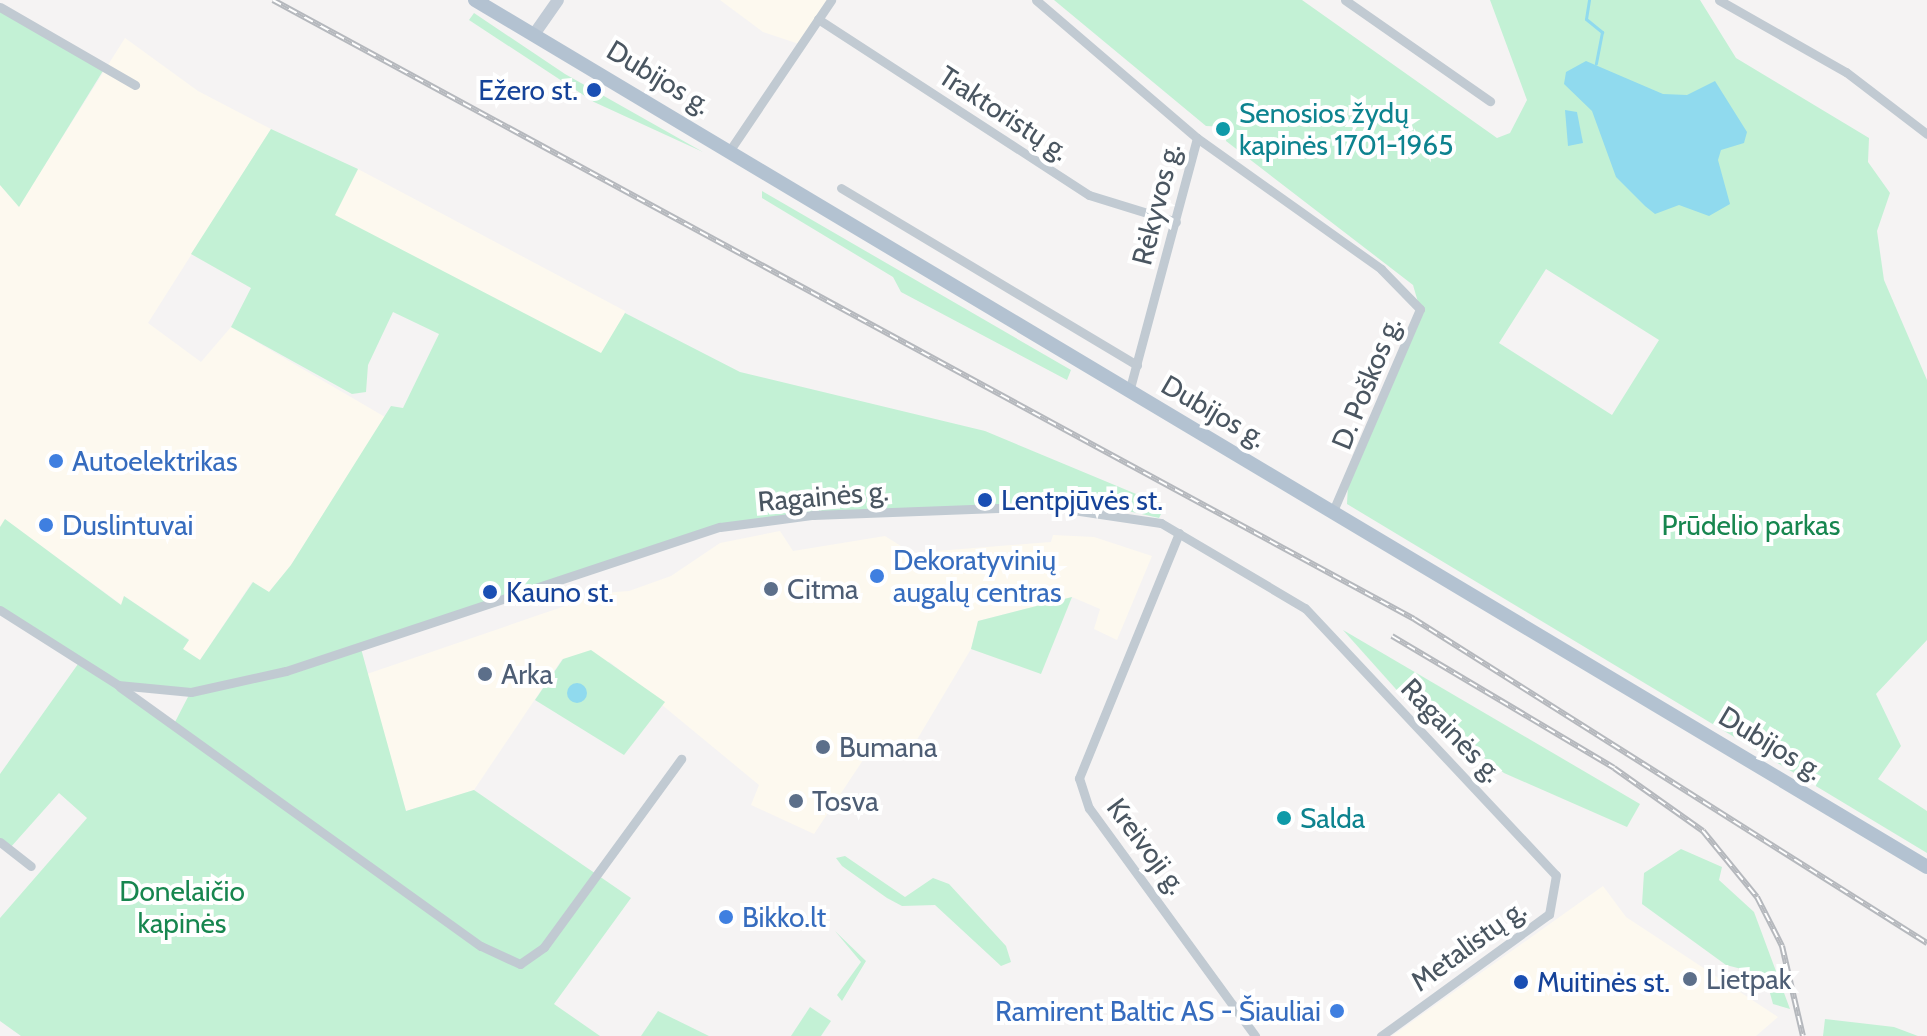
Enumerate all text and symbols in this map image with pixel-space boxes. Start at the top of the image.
street label: Dubijos g. [601,33,717,121]
street label: Traktoristų g. [933,59,1075,167]
place label: Ežero st. [478,73,578,107]
marker: Ežero st. [585,81,603,99]
place label: Senosios žydų kapinės 1701-1965 [1239,96,1453,162]
marker: Senosios žydų kapinės 1701-1965 [1214,120,1232,138]
street label: Rėkyvos g. [1125,140,1187,268]
street label: D. Poškos g. [1324,312,1408,454]
street label: Dubijos g. [1156,368,1272,454]
place label: Autoelektrikas [72,444,238,478]
marker: Autoelektrikas [47,452,65,470]
street label: Ragainės g. [756,474,890,518]
place label: Lentpjūvės st. [1001,483,1163,517]
marker: Lentpjūvės st. [976,491,994,509]
place label: Duslintuvai [62,508,194,542]
park label: Prūdelio parkas [1662,508,1840,542]
marker: Duslintuvai [37,516,55,534]
place label: Dekoratyvinių augalų centras [893,543,1061,609]
marker: Dekoratyvinių augalų centras [868,567,886,585]
place label: Citma [787,572,858,606]
place label: Kauno st. [506,575,614,609]
marker: Citma [762,580,780,598]
marker: Kauno st. [481,583,499,601]
place label: Arka [501,657,553,691]
marker: Arka [476,665,494,683]
street label: Ragainės g. [1394,671,1510,789]
street label: Dubijos g. [1713,699,1829,787]
place label: Bumana [839,730,937,764]
marker: Bumana [814,738,832,756]
place label: Tosva [812,784,879,818]
street label: Kreivoji g. [1100,791,1194,901]
marker: Tosva [787,792,805,810]
place label: Salda [1300,801,1365,835]
marker: Salda [1275,809,1293,827]
park label: Donelaičio kapinės [119,874,245,940]
street label: Metalistų g. [1404,892,1532,998]
place label: Bikko.lt [742,900,826,934]
marker: Bikko.lt [717,908,735,926]
place label: Lietpak [1706,962,1791,996]
place label: Muitinės st. [1537,965,1670,999]
marker: Lietpak [1681,970,1699,988]
marker: Muitinės st. [1512,973,1530,991]
place label: Ramirent Baltic AS - Šiauliai [995,994,1321,1028]
marker: Ramirent Baltic AS - Šiauliai [1328,1002,1346,1020]

